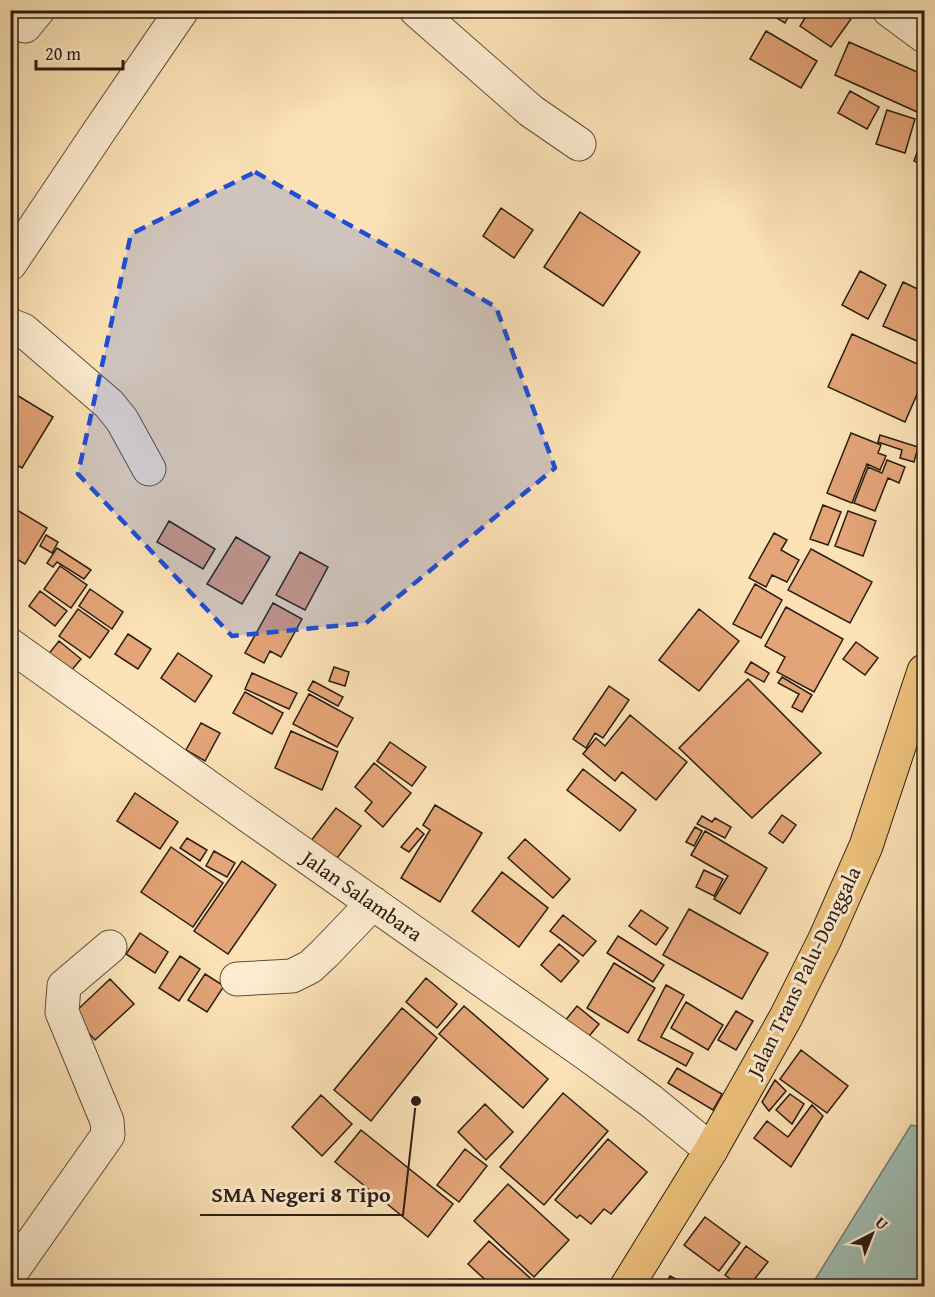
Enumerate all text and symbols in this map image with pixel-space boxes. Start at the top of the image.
scale bar [36,33,123,71]
text: 20 m [45,40,81,67]
street label: Jalan Salambara [293,841,429,949]
street label: Jalan Trans Palu-Donggala [738,861,868,1085]
callout: SMA Negeri 8 Tipo [200,1175,403,1215]
text: SMA Negeri 8 Tipo [211,1178,391,1210]
north arrow [842,1204,902,1264]
text: U [870,1210,894,1236]

